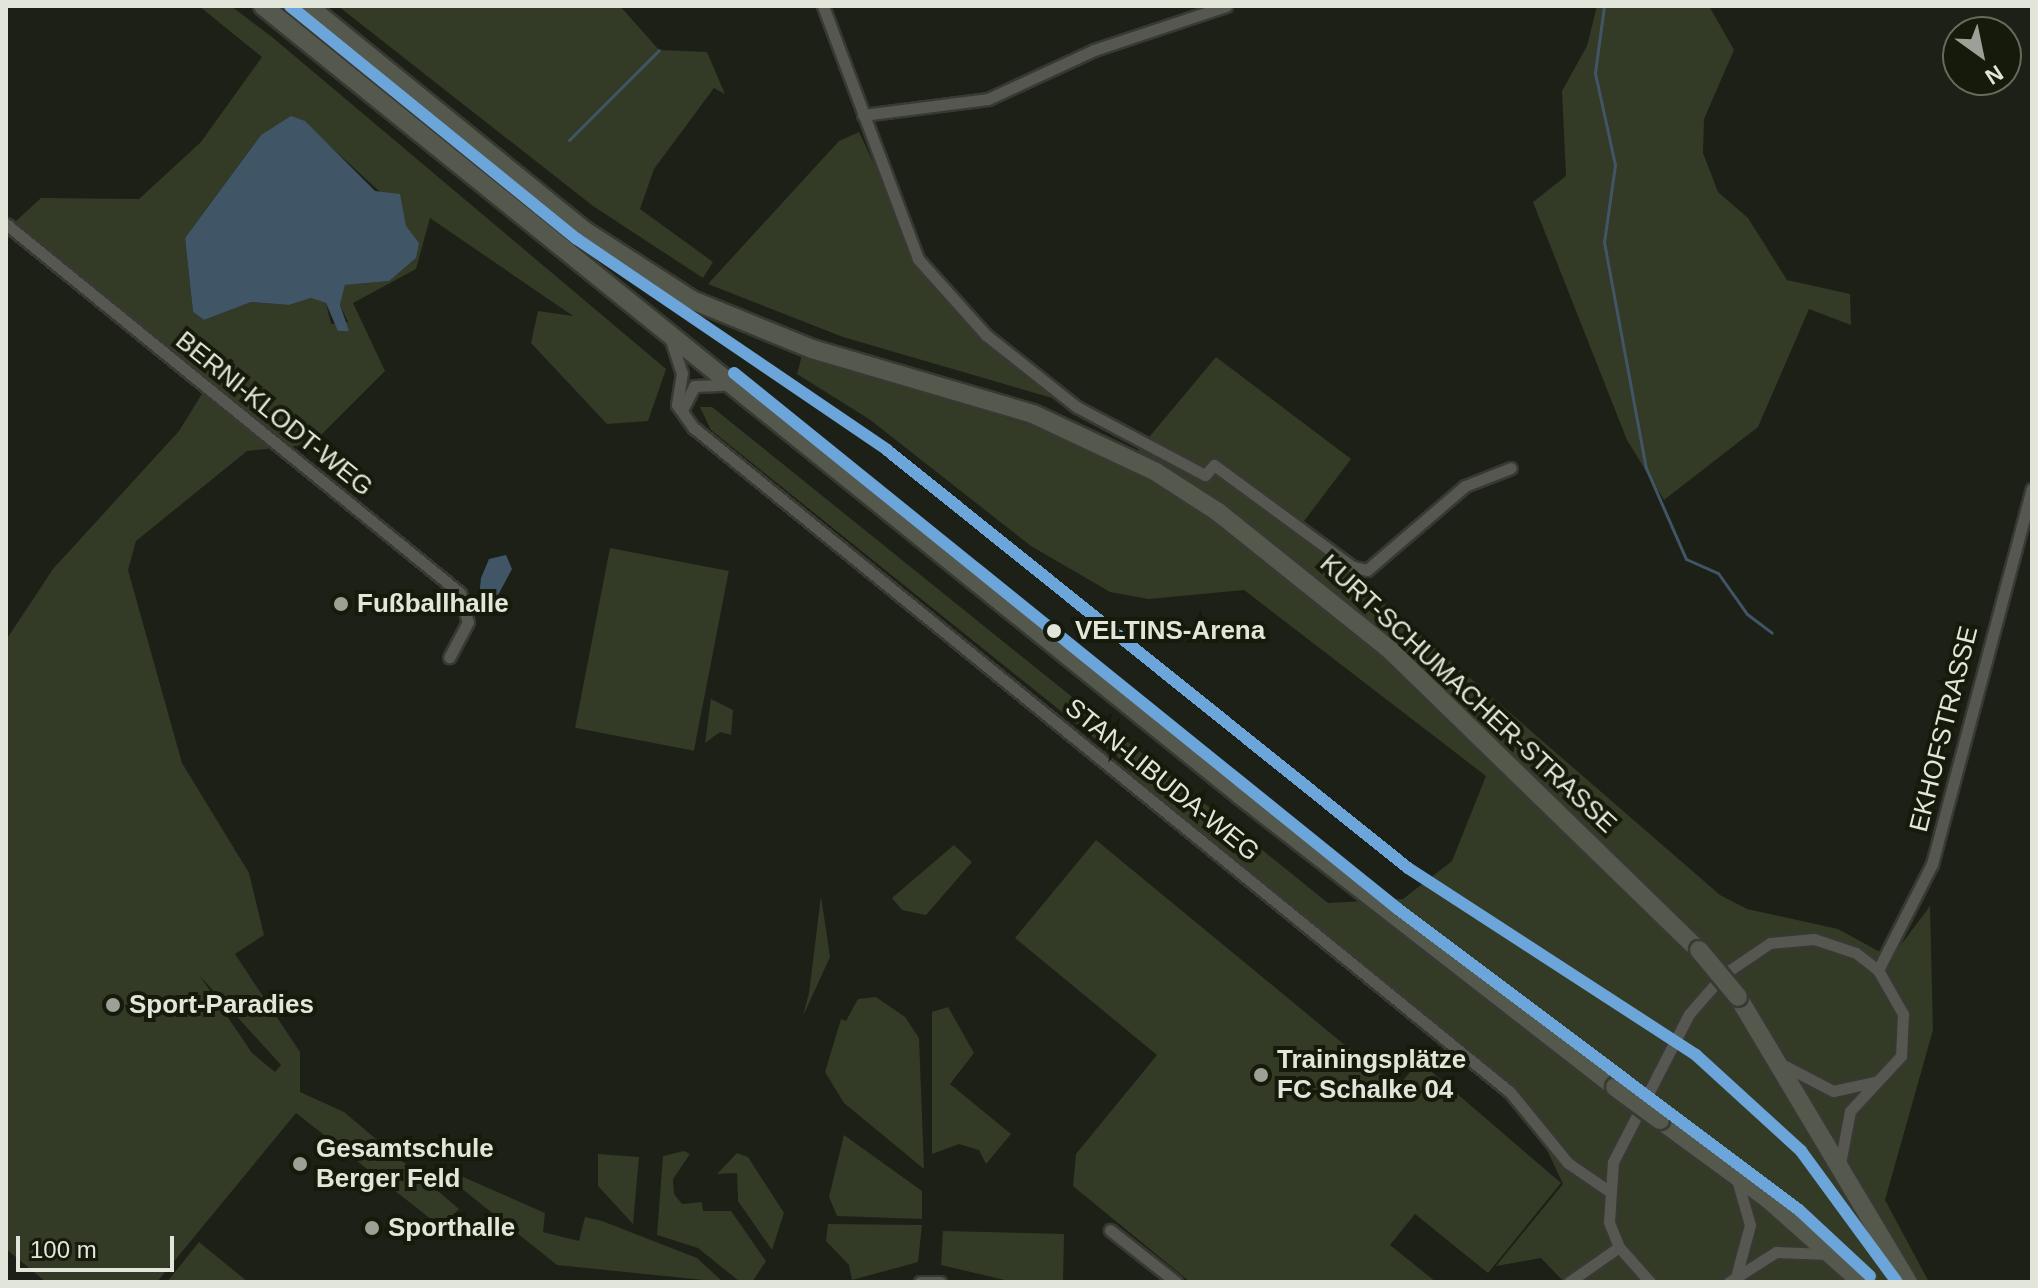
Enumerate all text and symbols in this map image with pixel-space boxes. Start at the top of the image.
north arrow [1942,16,2022,96]
text: N [1981,60,2008,90]
street label: BERNI-KLODT-WEG [169,325,379,503]
street label: KURT-SCHUMACHER-STRASSE [1313,548,1623,840]
place label: Fußballhalle [357,588,509,620]
marker: Fußballhalle [332,595,350,613]
place label: VELTINS-Arena [1075,615,1265,647]
marker: VELTINS-Arena [1040,617,1068,645]
street label: EKHOFSTRASSE [1903,623,1985,835]
street label: STAN-LIBUDA-WEG [1059,692,1265,868]
place label: Sport-Paradies [129,989,314,1021]
marker: Sport-Paradies [104,996,122,1014]
place label: Trainingsplätze FC Schalke 04 [1277,1044,1466,1106]
marker: Trainingsplätze FC Schalke 04 [1252,1066,1270,1084]
place label: Gesamtschule Berger Feld [316,1133,494,1194]
marker: Gesamtschule Berger Feld [291,1155,309,1173]
place label: Sporthalle [388,1212,515,1244]
marker: Sporthalle [363,1219,381,1237]
scale bar [20,1220,178,1270]
text: 100 m [30,1236,97,1263]

